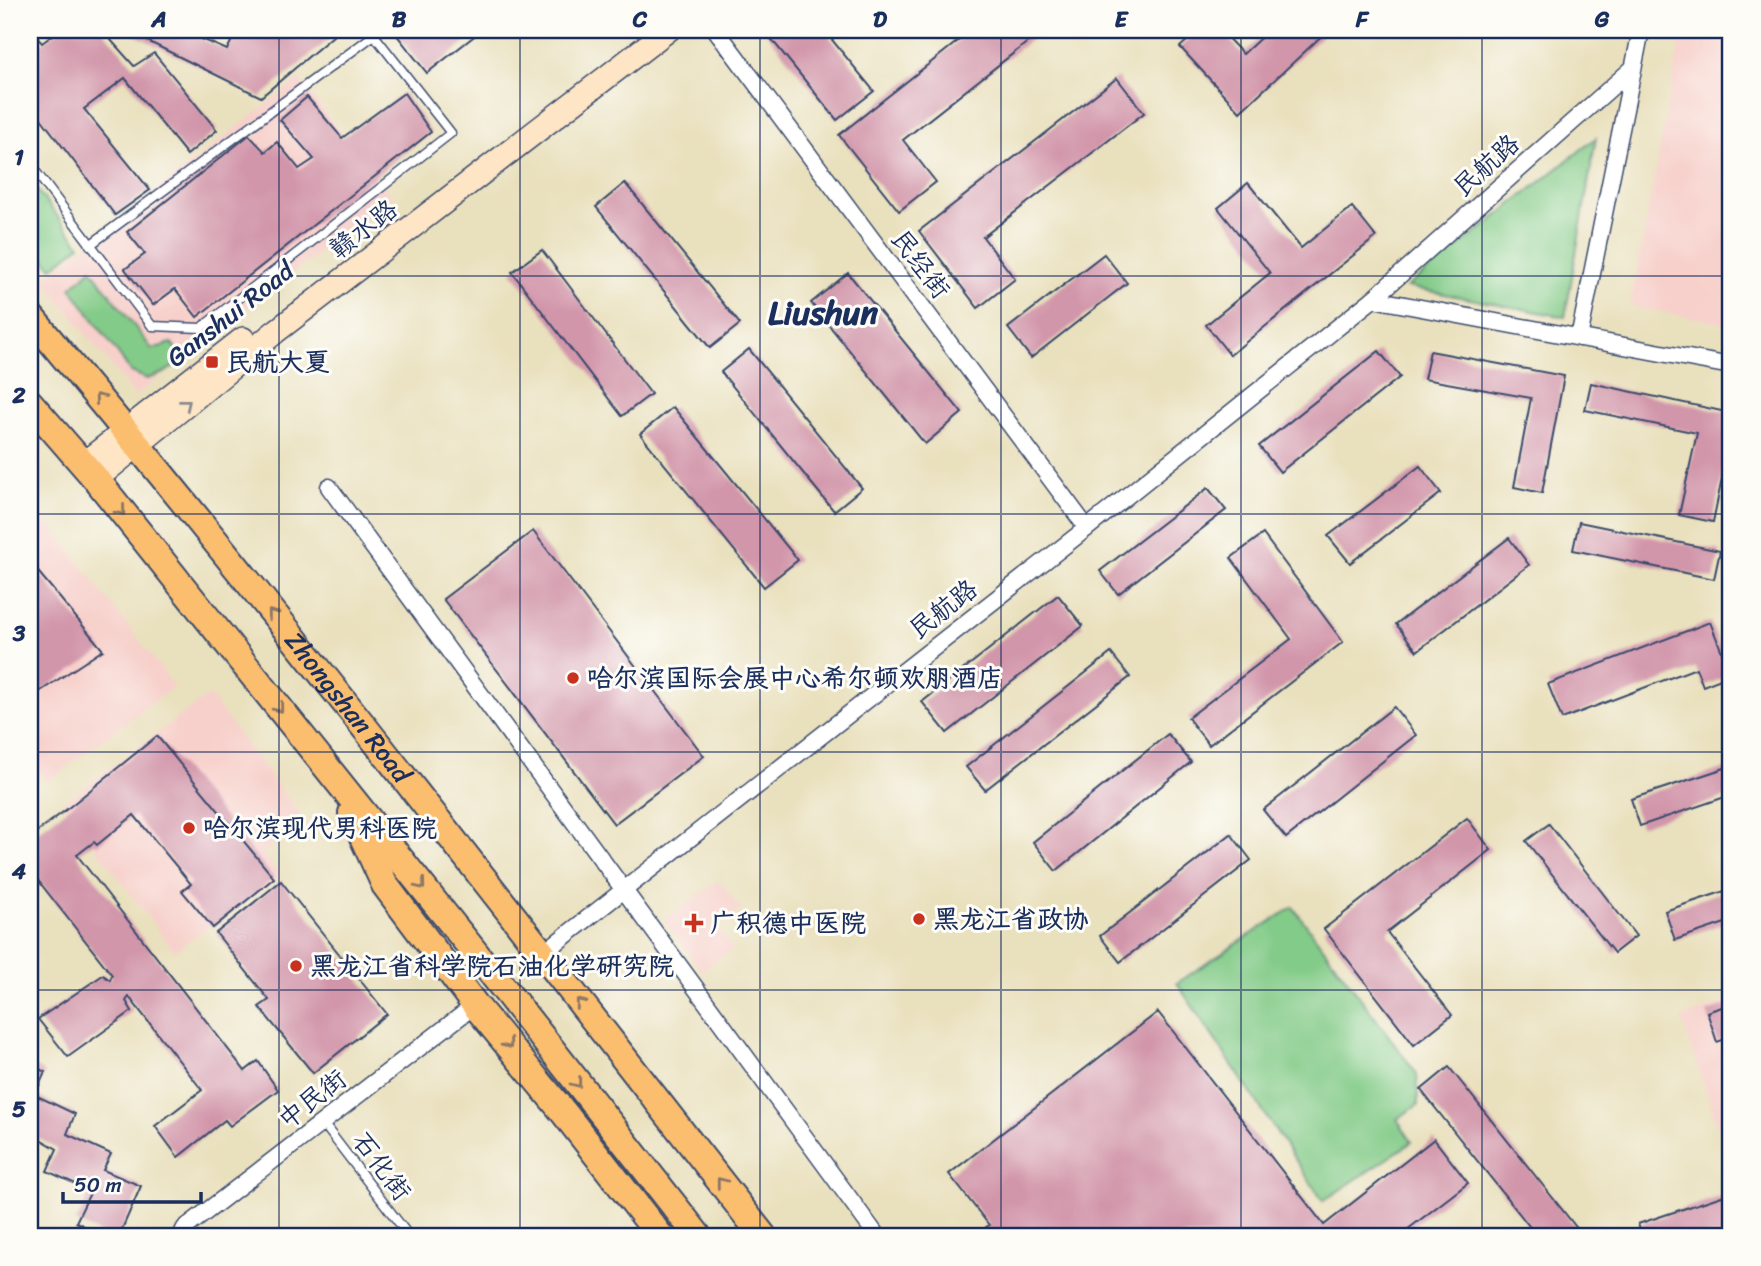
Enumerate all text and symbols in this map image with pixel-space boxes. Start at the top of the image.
text: A [150,0,167,40]
text: B [392,0,407,40]
text: C [632,0,648,40]
text: D [873,0,888,40]
text: E [1115,0,1130,40]
text: F [1355,0,1370,40]
text: G [1594,0,1610,40]
street label: 民航路 [1442,122,1530,208]
text: 1 [14,137,24,178]
street label: 赣水路 [318,187,408,271]
street label: 民经街 [879,219,963,309]
street label: Ganshui Road [156,248,306,379]
district label: Liushun [768,284,878,342]
place label: 民航大夏 [226,339,330,385]
marker: 民航大夏 [204,354,220,370]
text: 2 [11,375,26,416]
one-way arrow [95,393,107,406]
one-way arrow [178,400,190,413]
one-way arrow [113,503,125,516]
street label: 民航路 [898,567,988,651]
one-way arrow [268,609,280,622]
text: 3 [12,613,26,654]
street label: Zhongshan Road [273,620,425,795]
place label: 哈尔滨国际会展中心希尔顿欢朋酒店 [587,655,1003,701]
marker: 哈尔滨国际会展中心希尔顿欢朋酒店 [565,670,581,686]
one-way arrow [270,700,283,712]
place label: 哈尔滨现代男科医院 [203,805,437,851]
marker: 哈尔滨现代男科医院 [181,820,197,836]
text: 4 [11,851,27,892]
one-way arrow [412,878,425,890]
place label: 黑龙江省政协 [933,896,1089,942]
place label: 广积德中医院 [710,900,866,946]
marker: 黑龙江省政协 [911,911,927,927]
marker: 广积德中医院 [684,913,704,933]
place label: 黑龙江省科学院石油化学研究院 [310,943,674,989]
marker: 黑龙江省科学院石油化学研究院 [288,958,304,974]
one-way arrow [576,999,589,1011]
one-way arrow [500,1036,512,1049]
street label: 中民街 [267,1057,357,1141]
one-way arrow [569,1075,582,1087]
text: 5 [12,1089,26,1130]
street label: 石化街 [340,1121,424,1211]
scale bar [63,1161,201,1205]
text: 50 m [74,1166,122,1204]
one-way arrow [716,1178,729,1190]

